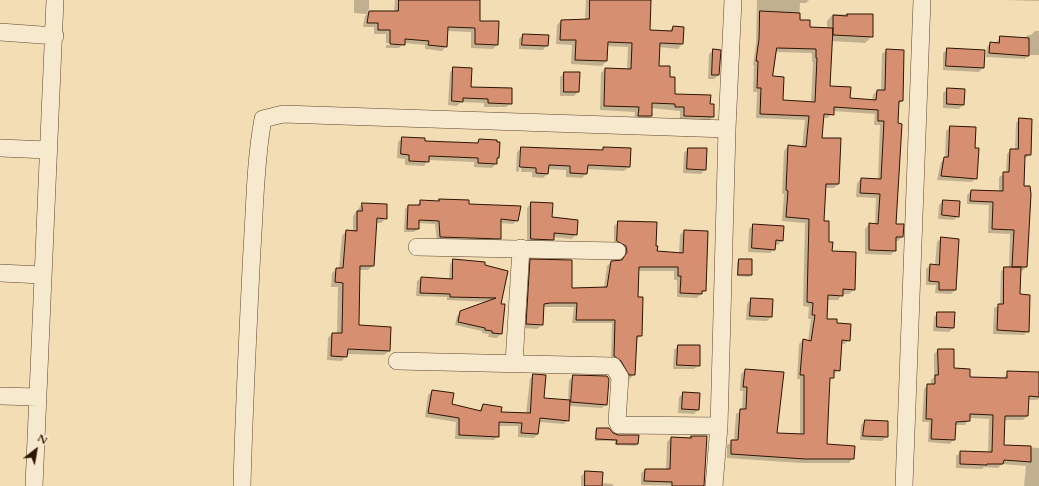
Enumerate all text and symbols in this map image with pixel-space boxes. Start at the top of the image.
north arrow [16,430,56,470]
text: N [34,430,50,448]

